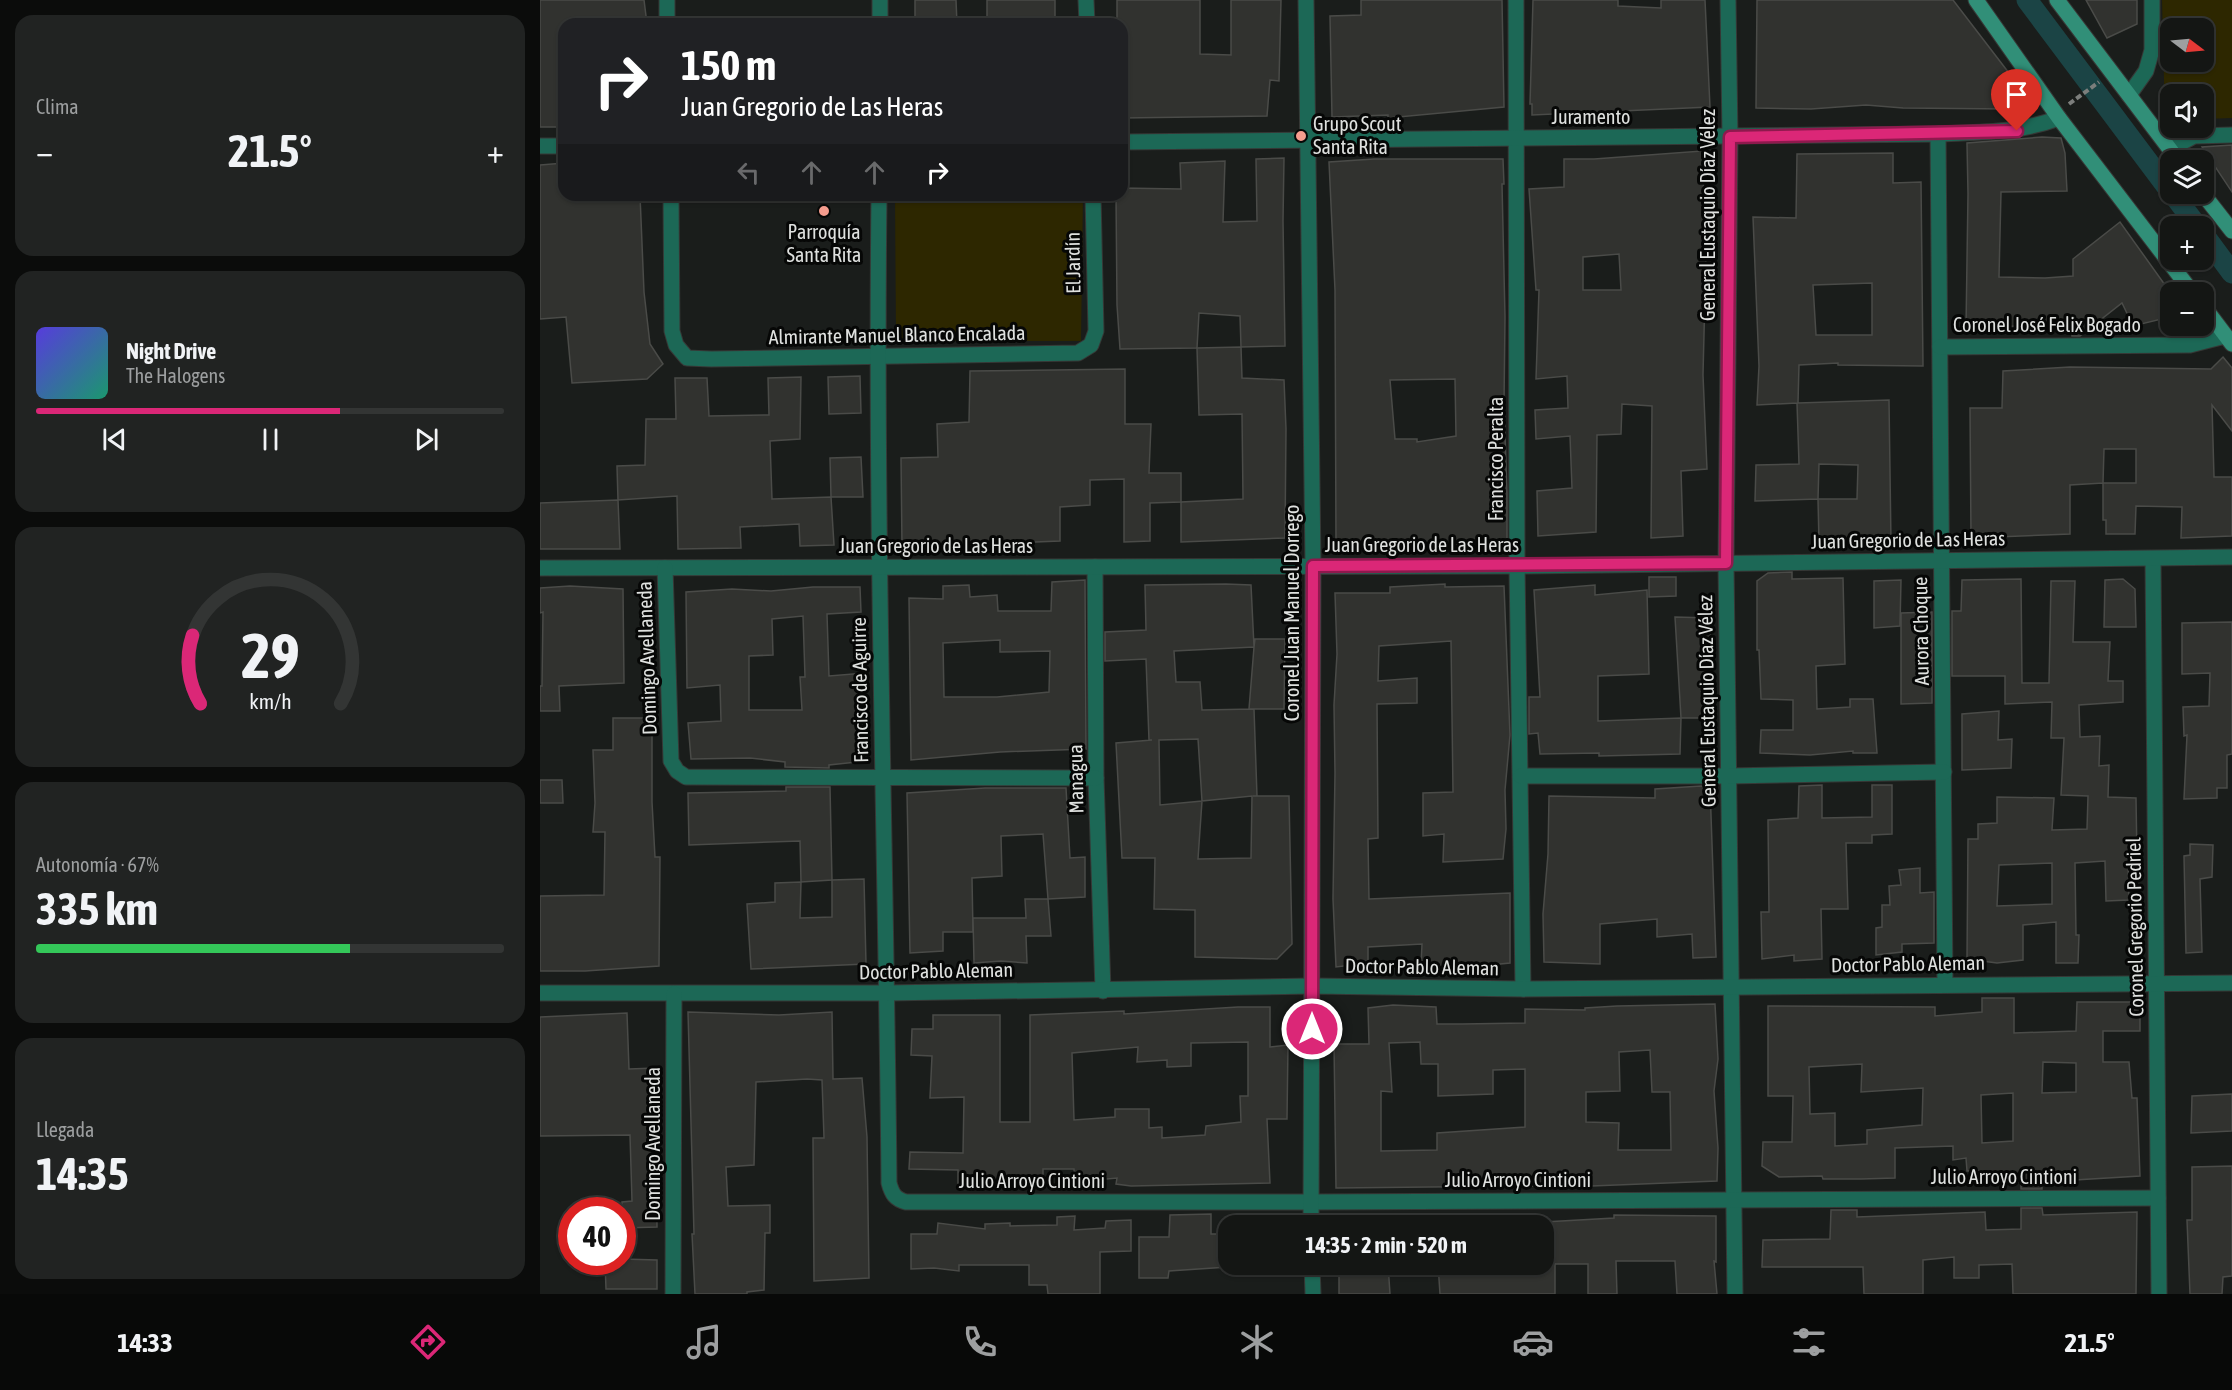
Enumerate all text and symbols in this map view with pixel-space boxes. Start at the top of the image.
north arrow [2160,18,2214,72]
map controls [2160,18,2214,336]
text: 150 m [681,41,776,89]
icon: right [582,42,660,120]
pin [1991,69,2042,131]
icon: arrive [2000,78,2033,111]
button: sound [2160,84,2214,138]
text: Juan Gregorio de Las Heras [681,91,943,122]
text: Clima [36,95,79,118]
street label: Juramento [1552,105,1631,128]
street label: General Eustaquio Díaz Vélez [1696,109,1719,321]
place label: Grupo Scout Santa Rita [1313,112,1402,158]
text: 21.5° [228,125,312,177]
marker: Grupo Scout Santa Rita [1294,129,1308,143]
text: − [36,132,53,170]
text: + [487,132,504,170]
button: layers [2160,150,2214,204]
icon: left [732,156,765,189]
icon: ahead [795,156,828,189]
icon: ahead [858,156,891,189]
icon: right [921,156,954,189]
marker: Parroquía Santa Rita [817,204,831,218]
button: + [2160,216,2214,270]
place label: Parroquía Santa Rita [787,220,861,266]
street label: El Jardín [1060,232,1085,294]
button: − [2160,282,2214,336]
street label: Coronel José Felix Bogado [1953,313,2141,336]
street label: Almirante Manuel Blanco Encalada [768,321,1026,348]
text: Night Drive [126,338,216,364]
text: The Halogens [126,364,225,387]
street label: Francisco Peralta [1484,397,1507,521]
icon: previous [98,423,131,456]
icon: pause [254,423,287,456]
icon: next [410,423,443,456]
street label: Coronel Juan Manuel Dorrego [1280,505,1303,721]
street label: Juan Gregorio de Las Heras [1811,526,2005,553]
street label: Juan Gregorio de Las Heras [1325,533,1519,556]
street label: Juan Gregorio de Las Heras [839,534,1033,557]
street label: Aurora Choque [1908,577,1933,686]
street label: Domingo Avellaneda [632,581,661,735]
street label: General Eustaquio Díaz Vélez [1693,595,1720,807]
street label: Francisco de Aguirre [847,617,872,763]
text: 29 [241,620,299,691]
text: km/h [249,689,291,714]
street label: Managua [1063,744,1088,814]
street label: Coronel Gregorio Pedriel [2121,836,2148,1017]
text: Autonomía · 67% [36,853,159,876]
text: 335 km [36,883,158,935]
street label: Doctor Pablo Aleman [1831,951,1985,976]
street label: Doctor Pablo Aleman [1345,954,1499,979]
street label: Doctor Pablo Aleman [859,958,1013,983]
position arrow [1280,997,1344,1061]
street label: Domingo Avellaneda [641,1067,664,1221]
text: Llegada [36,1118,94,1141]
text: 14:35 [36,1148,129,1200]
street label: Julio Arroyo Cintioni [1931,1165,2077,1188]
street label: Julio Arroyo Cintioni [1445,1168,1591,1191]
street label: Julio Arroyo Cintioni [959,1169,1105,1192]
speed limit sign: 40 [558,1197,636,1275]
text: 14:35 · 2 min · 520 m [1305,1232,1467,1258]
icon: directions [407,1321,449,1363]
icon: music [683,1321,725,1363]
icon: phone [959,1321,1001,1363]
icon: climate [1236,1321,1278,1363]
icon: car [1512,1321,1554,1363]
icon: filters [1788,1321,1830,1363]
text: 14:33 [117,1327,173,1358]
text: 21.5° [2064,1327,2115,1358]

